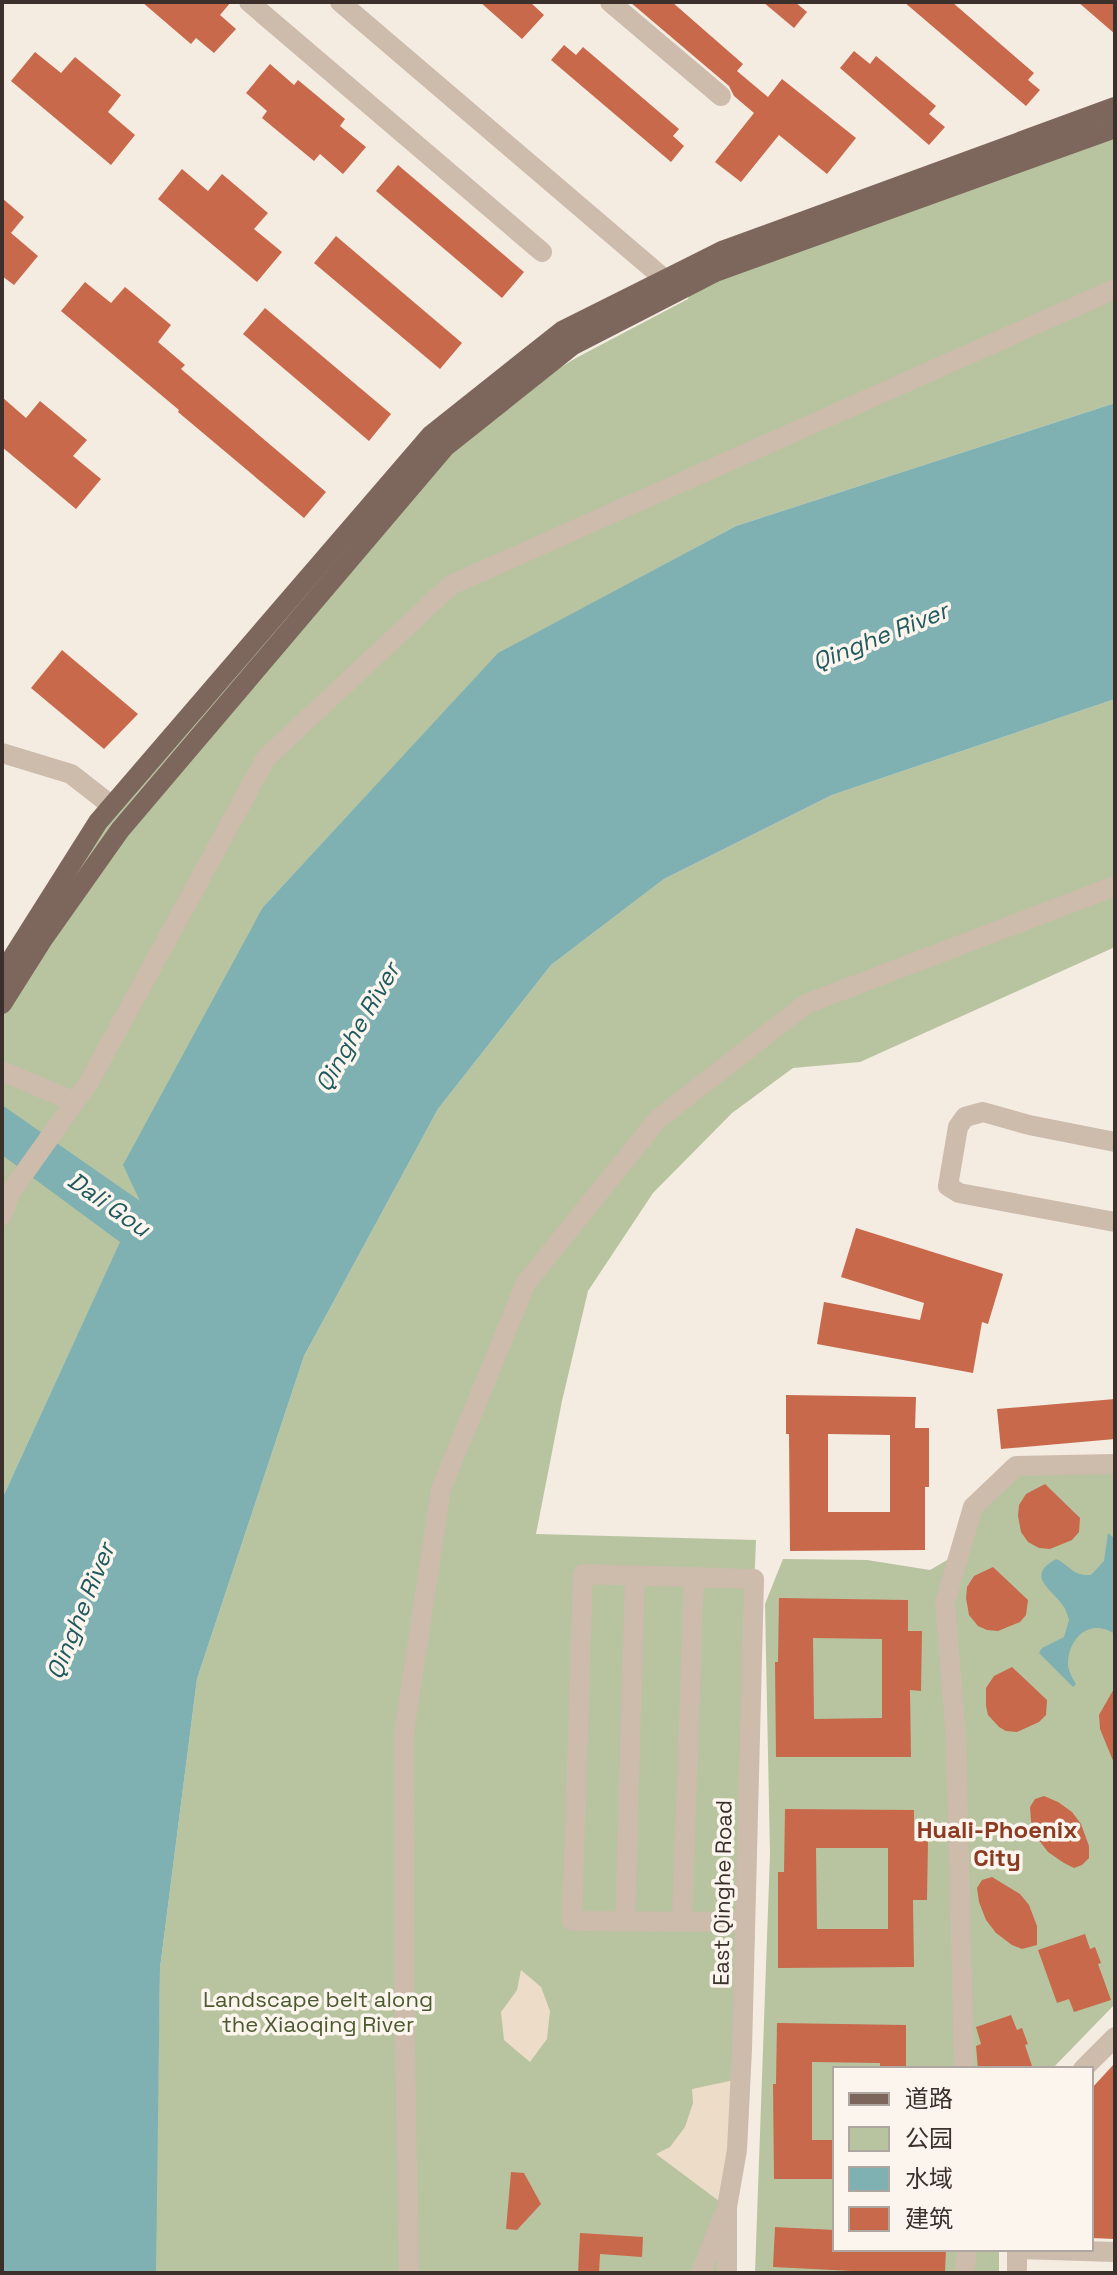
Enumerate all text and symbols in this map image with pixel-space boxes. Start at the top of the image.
water label: Qinghe River [807,594,955,677]
water label: Qinghe River [308,954,408,1097]
water label: Dali Gou [62,1165,157,1244]
water label: Qinghe River [39,1536,122,1684]
street label: East Qinghe Road [706,1800,738,1986]
district label: Huali-Phoenix City [917,1814,1077,1873]
park label: Landscape belt along the Xiaoqing River [203,1985,433,2038]
legend [833,2067,1093,2251]
text: 道路 [905,2083,953,2114]
text: 公园 [905,2123,953,2154]
text: 水域 [905,2163,953,2194]
text: 建筑 [905,2203,953,2234]

